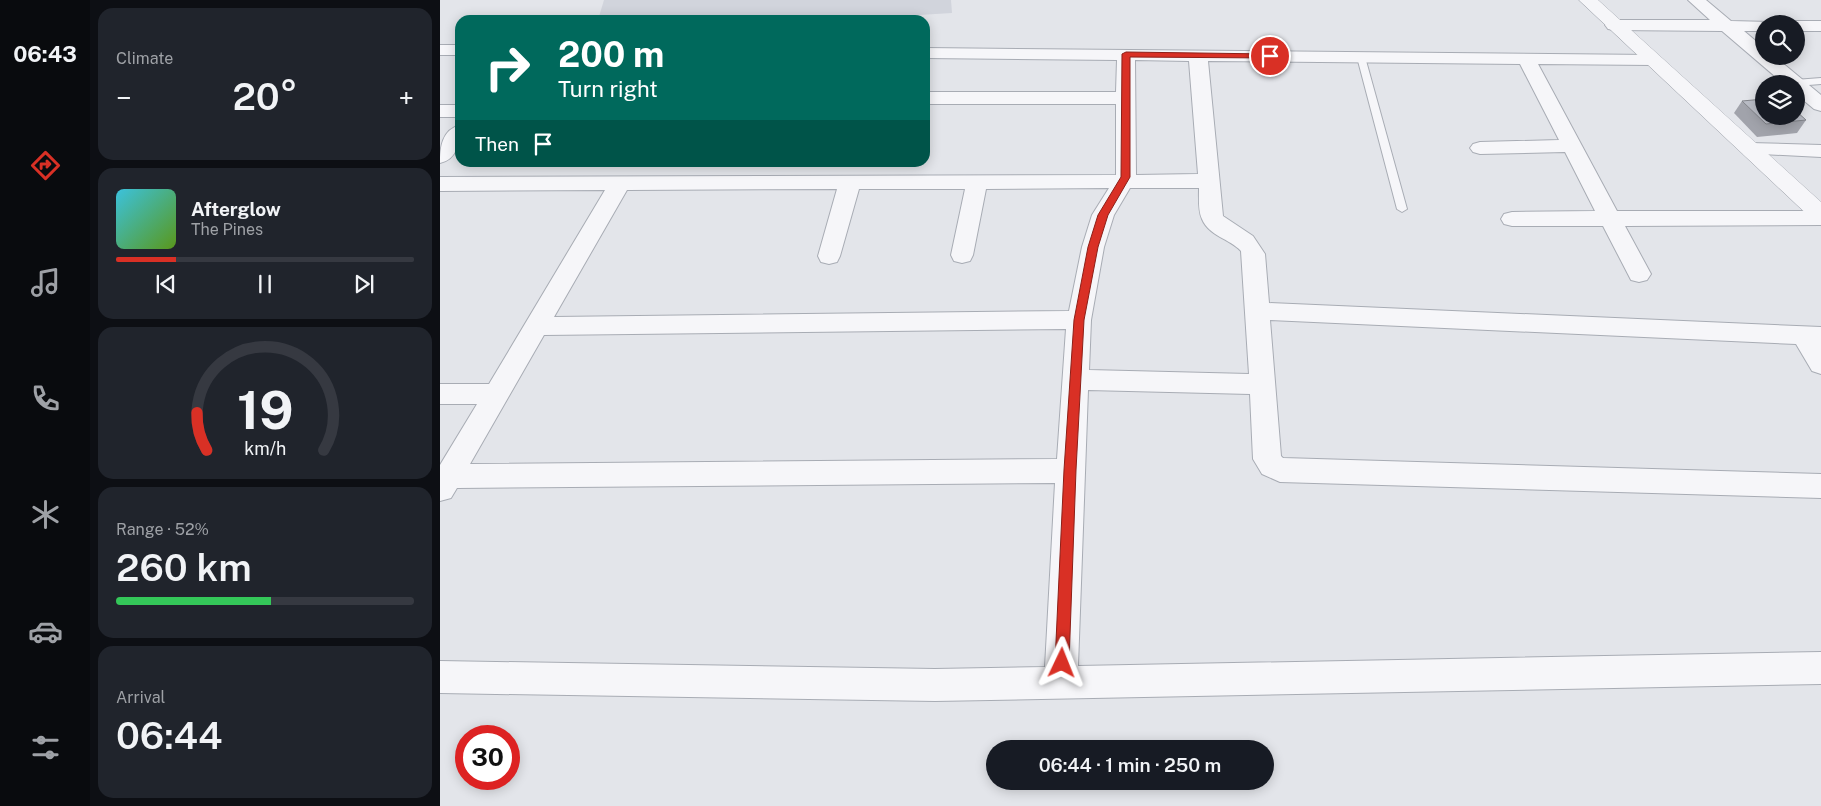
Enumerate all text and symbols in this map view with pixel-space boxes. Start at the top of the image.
map controls [1755,15,1805,125]
button: search [1755,15,1805,65]
text: 200 m [558,34,664,75]
icon: right [475,35,540,100]
pin [1249,35,1291,77]
text: 06:43 [13,41,77,67]
icon: arrive [1256,42,1284,70]
text: Climate [116,49,173,68]
text: 20° [232,74,298,119]
button: layers [1755,75,1805,125]
text: Turn right [558,76,658,102]
text: − [116,81,132,114]
text: + [398,81,414,114]
icon: arrive [529,130,557,158]
text: Then [475,133,519,155]
icon: directions [28,148,63,183]
text: Afterglow [191,198,281,220]
text: The Pines [191,220,263,239]
icon: music [28,265,63,300]
icon: previous [152,270,180,298]
icon: pause [251,270,279,298]
icon: next [350,270,378,298]
text: 19 [237,380,293,441]
icon: phone [28,381,63,416]
text: km/h [244,438,286,459]
icon: climate [28,497,63,532]
text: Range · 52% [116,520,209,539]
text: 260 km [116,545,252,590]
icon: car [28,614,63,649]
position arrow [1035,636,1087,688]
text: Arrival [116,688,165,707]
text: 06:44 [116,713,222,758]
speed limit sign: 30 [455,725,520,790]
icon: filters [28,730,63,765]
text: 06:44 · 1 min · 250 m [1039,754,1221,776]

